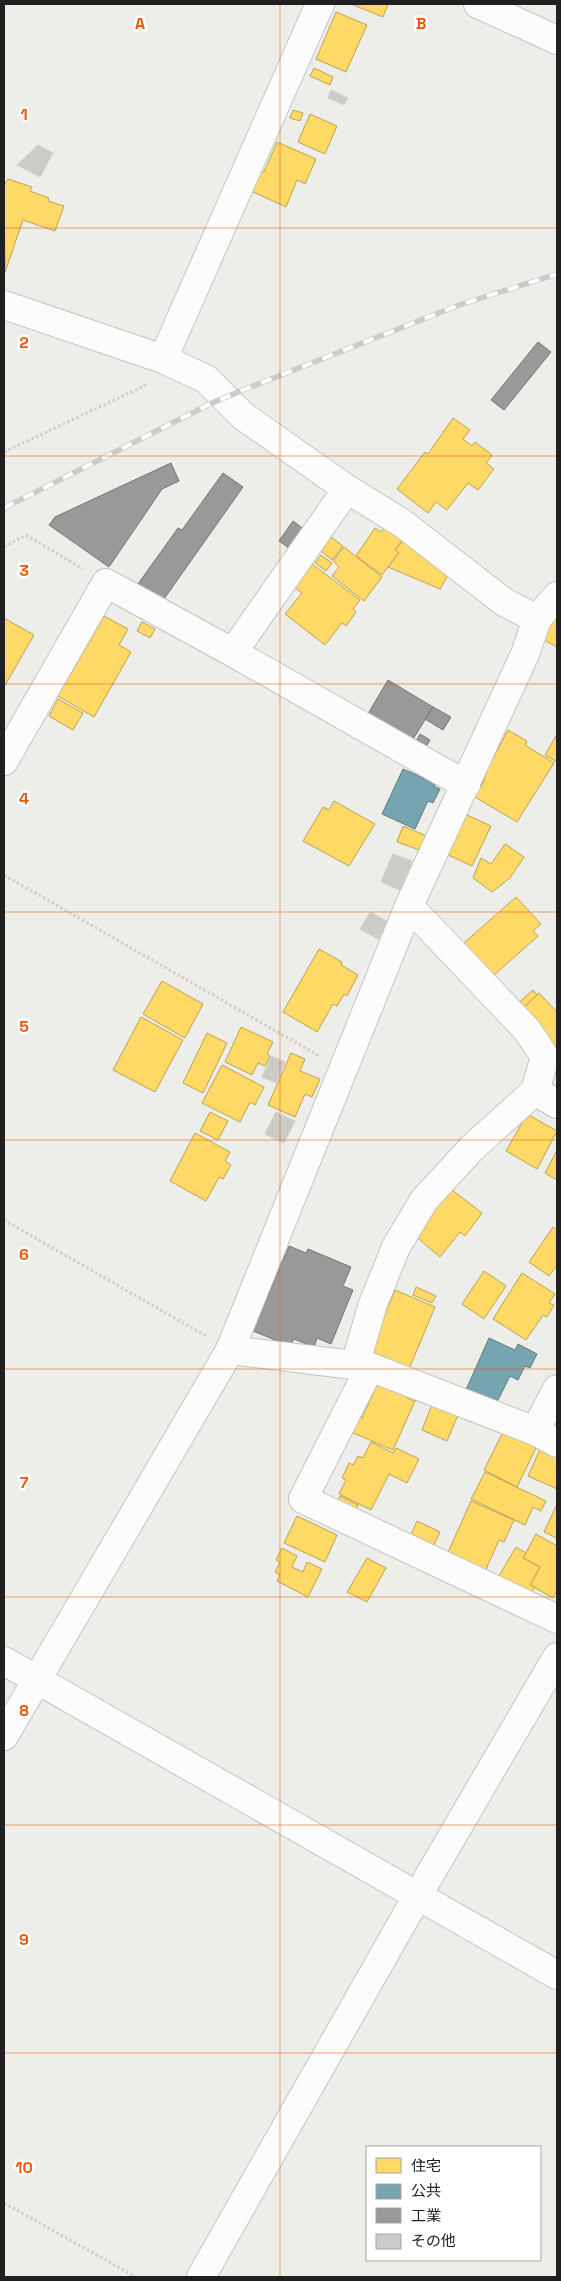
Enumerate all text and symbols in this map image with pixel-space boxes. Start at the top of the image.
text: A [135,13,145,34]
text: B [416,13,426,34]
text: 1 [20,104,28,125]
text: 2 [19,332,29,353]
text: 3 [19,560,29,581]
text: 4 [19,788,29,809]
text: 5 [19,1016,29,1037]
text: 6 [19,1244,29,1265]
text: 7 [20,1472,29,1493]
text: 8 [19,1700,29,1721]
text: 9 [19,1929,29,1950]
legend [366,2146,541,2261]
text: 住宅 [411,2156,441,2175]
text: 10 [15,2157,33,2178]
text: 公共 [411,2181,441,2200]
text: 工業 [411,2206,441,2225]
text: その他 [411,2231,456,2250]

